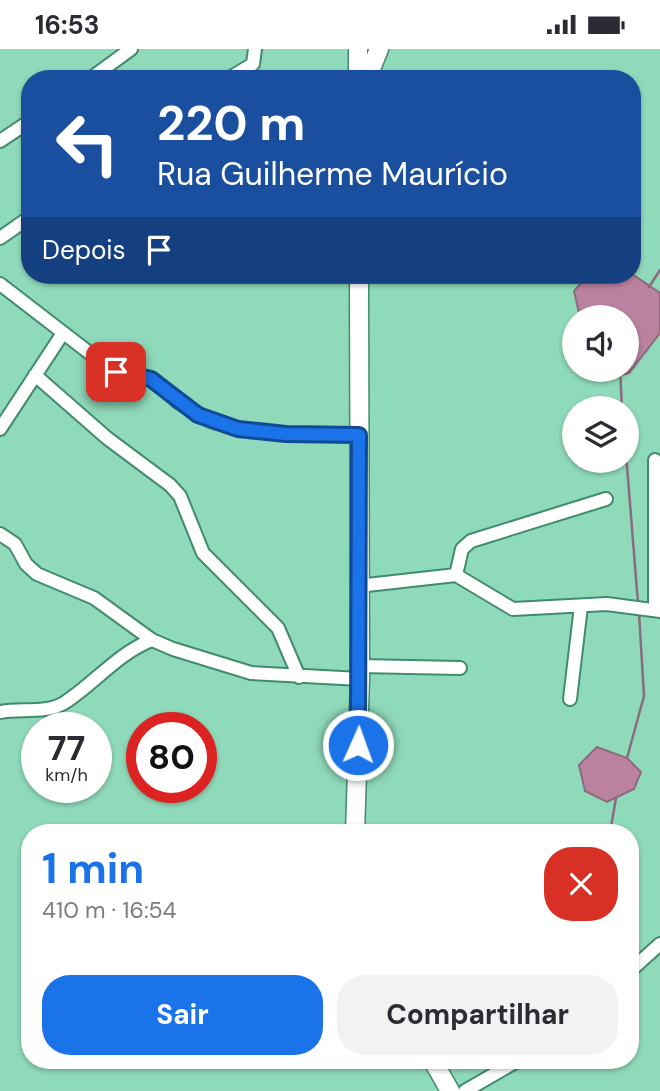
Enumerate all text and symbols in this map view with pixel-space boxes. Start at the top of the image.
text: 16:53 [35,8,99,42]
text: 220 m [157,91,305,155]
icon: left [42,98,133,189]
text: Rua Guilherme Maurício [157,153,508,195]
icon: arrive [140,231,178,269]
text: Depois [42,233,126,267]
map controls [562,305,639,473]
button: sound [562,305,639,382]
pin [86,342,146,402]
icon: arrive [97,353,135,391]
button: layers [562,396,639,473]
position arrow [321,708,395,782]
speed limit sign: 80 [126,712,217,803]
text: 77 [48,725,85,771]
text: km/h [45,763,88,787]
text: 1 min [42,841,144,896]
button: close [544,847,618,921]
text: 410 m · 16:54 [42,895,177,925]
button: Sair [42,975,323,1055]
button: Compartilhar [337,975,618,1055]

